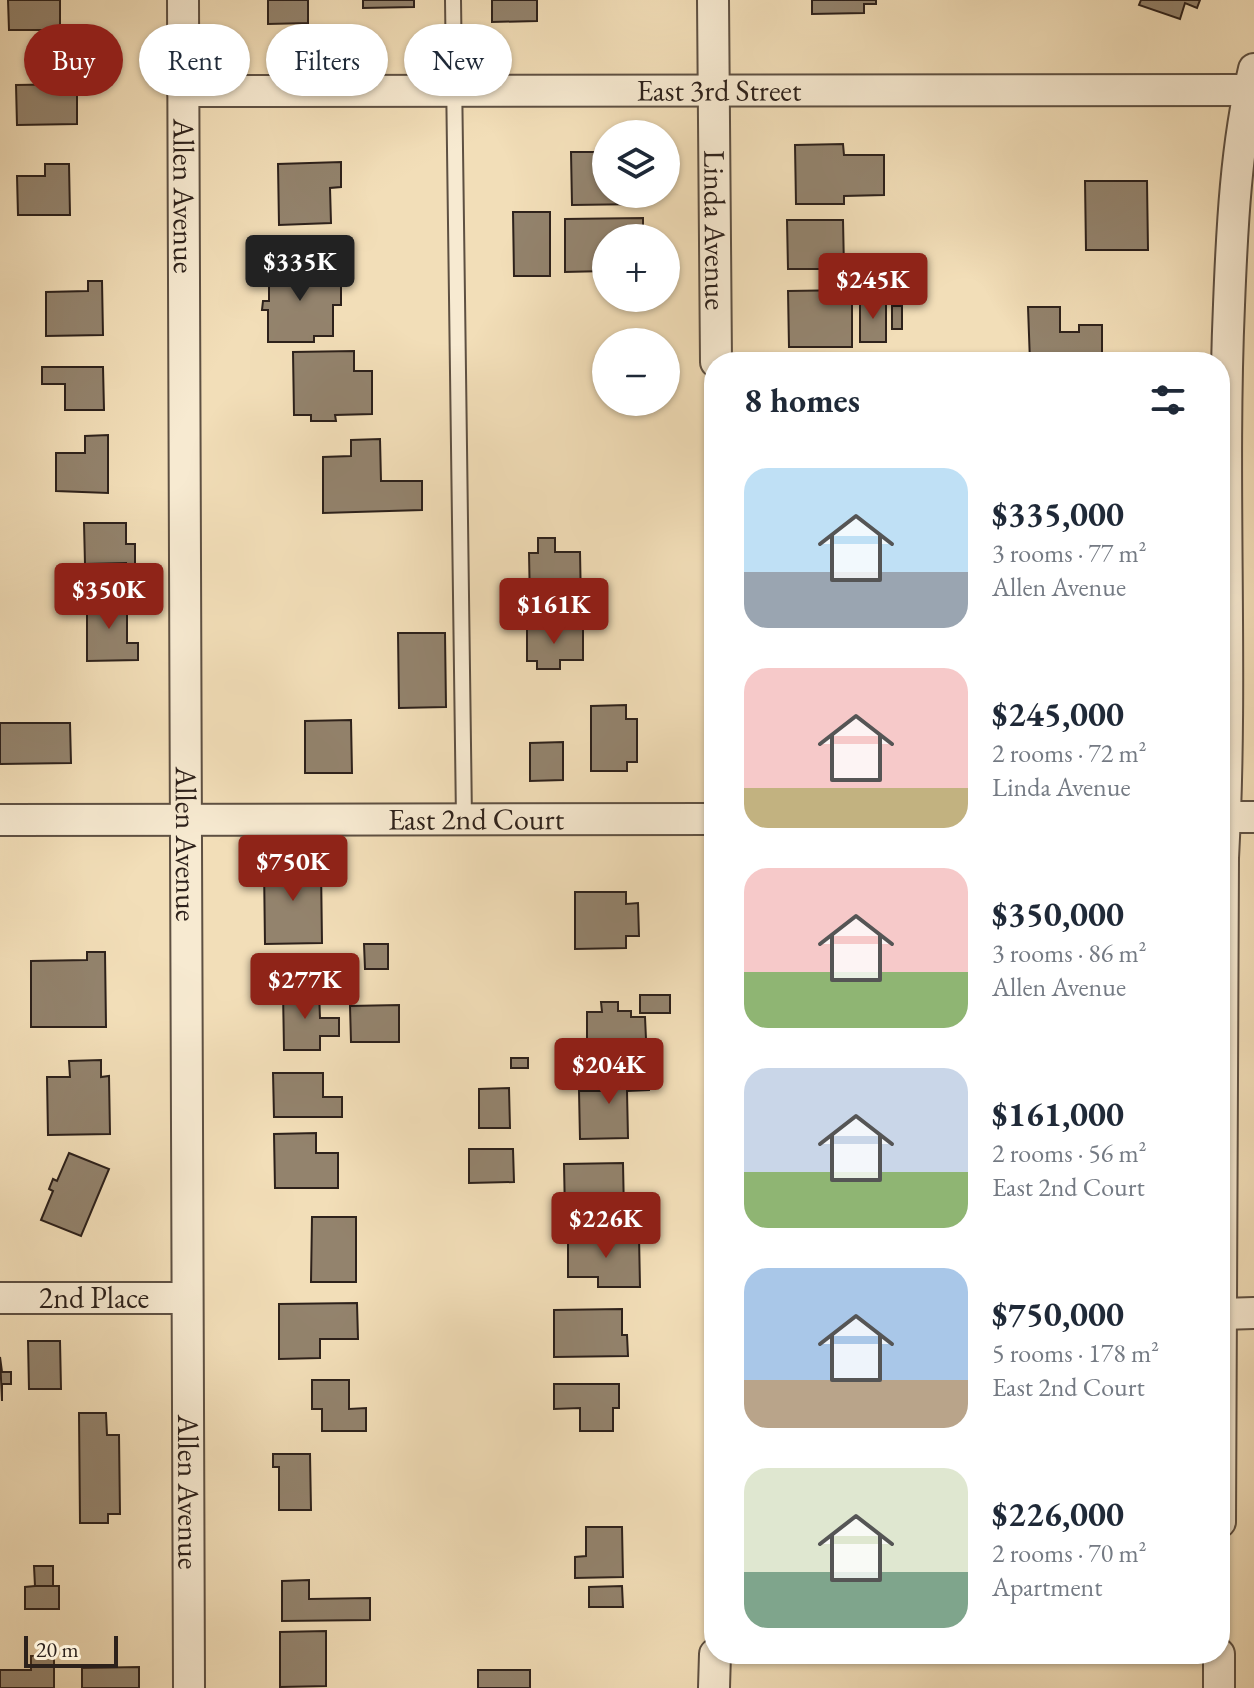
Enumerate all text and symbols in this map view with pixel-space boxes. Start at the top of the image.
chip: Buy [24,24,123,96]
chip: Rent [139,24,250,96]
chip: Filters [266,24,388,96]
chip: New [404,24,512,96]
street label: East 3rd Street [637,70,802,110]
street label: Allen Avenue [164,118,204,273]
map controls [592,120,680,416]
button: layers [592,120,680,208]
street label: Linda Avenue [695,150,736,310]
button: + [592,224,680,312]
pin: $335K [244,235,356,303]
text: $335K [263,244,337,278]
pin: $245K [817,253,929,321]
text: $245K [836,262,910,296]
button: − [592,328,680,416]
text: 8 homes [744,378,860,422]
icon: filters [1146,378,1190,422]
text: $335,000 [992,492,1124,536]
icon: home [808,500,904,596]
text: 3 rooms · 77 m² [992,536,1147,570]
pin: $350K [53,563,165,631]
text: Allen Avenue [992,570,1126,604]
text: $350K [72,572,146,606]
pin: $161K [498,578,610,646]
text: $161K [517,587,591,621]
text: $245,000 [992,692,1124,736]
icon: home [808,700,904,796]
text: 2 rooms · 72 m² [992,736,1147,770]
street label: Allen Avenue [167,766,206,921]
text: Linda Avenue [992,770,1131,804]
street label: East 2nd Court [388,799,565,838]
pin: $750K [237,835,349,903]
text: $750K [256,844,330,878]
text: $350,000 [992,892,1124,936]
icon: home [808,900,904,996]
text: 3 rooms · 86 m² [992,936,1147,970]
pin: $277K [249,953,361,1021]
text: $277K [268,962,342,996]
text: Allen Avenue [992,970,1126,1004]
pin: $204K [553,1038,665,1106]
text: $204K [572,1047,646,1081]
text: $161,000 [992,1092,1124,1136]
icon: home [808,1100,904,1196]
text: 2 rooms · 56 m² [992,1136,1147,1170]
text: East 2nd Court [992,1170,1145,1204]
pin: $226K [550,1192,662,1260]
text: $226K [569,1201,643,1235]
street label: 2nd Place [39,1278,149,1317]
text: $750,000 [992,1292,1124,1336]
icon: home [808,1300,904,1396]
text: 5 rooms · 178 m² [992,1336,1159,1370]
text: East 2nd Court [992,1370,1145,1404]
street label: Allen Avenue [169,1413,209,1569]
text: $226,000 [992,1492,1124,1536]
icon: home [808,1500,904,1596]
text: 2 rooms · 70 m² [992,1536,1147,1570]
text: Apartment [992,1570,1102,1604]
scale bar [24,1632,118,1668]
text: 20 m [36,1635,79,1664]

